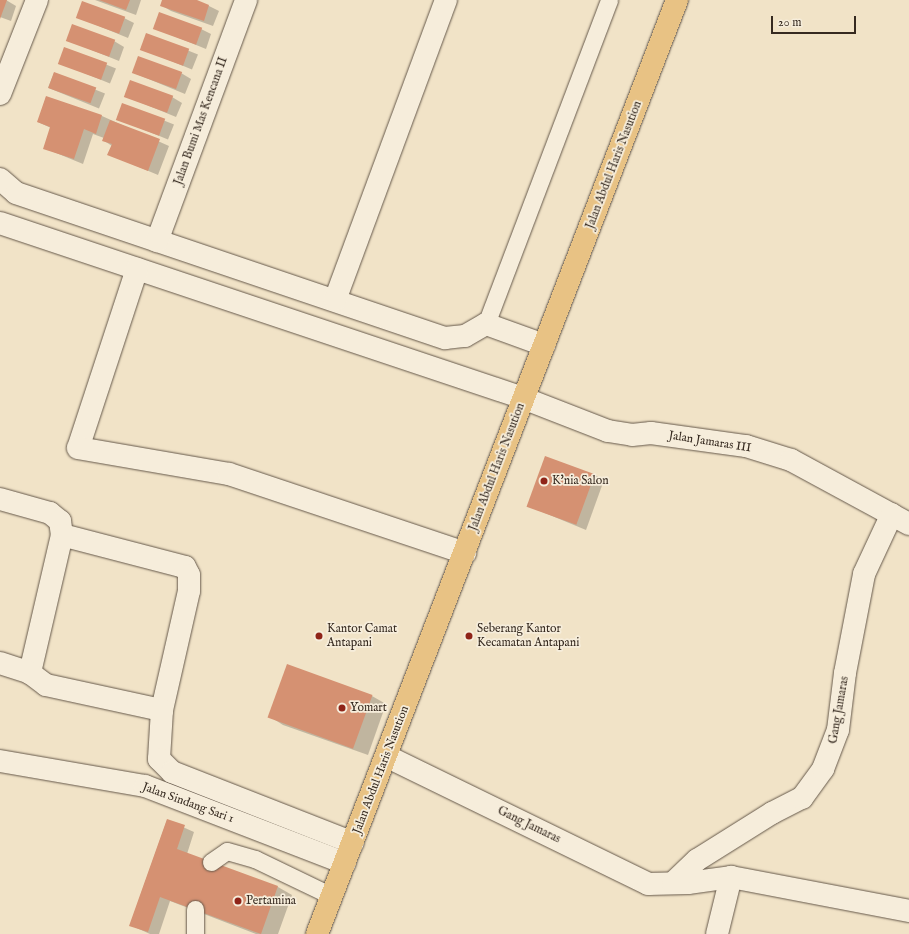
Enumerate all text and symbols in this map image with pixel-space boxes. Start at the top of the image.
scale bar [773,8,858,34]
text: 20 m [778,15,801,30]
street label: Jalan Bumi Mas Kencana II [171,55,231,187]
street label: Jalan Abdul Haris Nasution [583,99,645,231]
street label: Jalan Abdul Haris Nasution [466,401,528,533]
street label: Jalan Jamaras III [668,428,752,456]
place label: K'nia Salon [552,474,609,488]
marker: K'nia Salon [539,476,549,486]
place label: Kantor Camat Antapani [327,622,397,650]
place label: Seberang Kantor Kecamatan Antapani [477,622,579,650]
marker: Kantor Camat Antapani [314,631,324,641]
marker: Seberang Kantor Kecamatan Antapani [464,631,474,641]
street label: Gang Jamaras [826,675,852,745]
place label: Yomart [350,701,387,715]
marker: Yomart [337,703,347,713]
street label: Jalan Abdul Haris Nasution [350,704,412,836]
street label: Jalan Sindang Sari 1 [140,780,236,826]
street label: Gang Jamaras [495,804,563,846]
place label: Pertamina [246,894,296,908]
marker: Pertamina [233,896,243,906]

